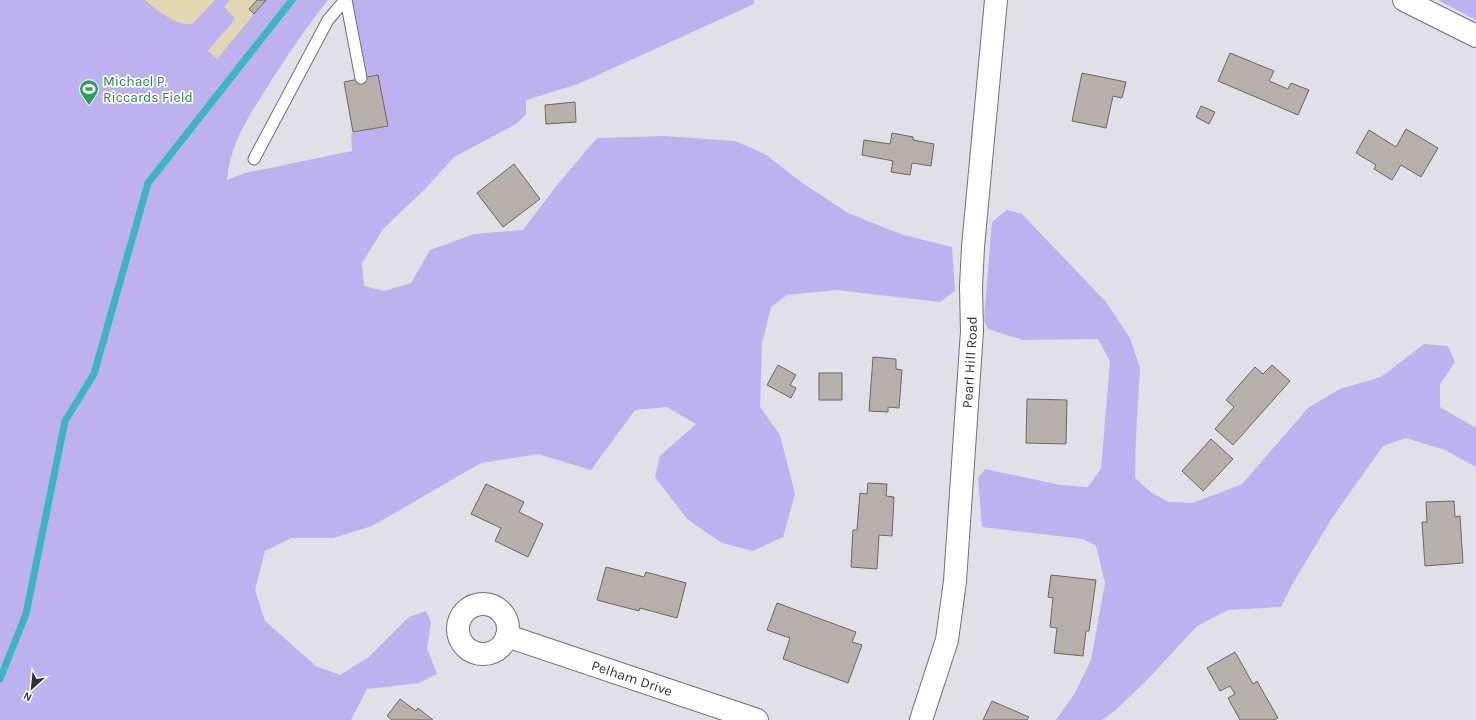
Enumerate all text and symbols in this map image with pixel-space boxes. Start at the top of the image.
place label: Michael P. Riccards Field [103,73,193,106]
sports icon: Michael P. Riccards Field [78,78,100,106]
street label: Pearl Hill Road [959,316,981,409]
street label: Pelham Drive [589,657,675,700]
north arrow [12,668,52,708]
text: N [21,689,34,704]

